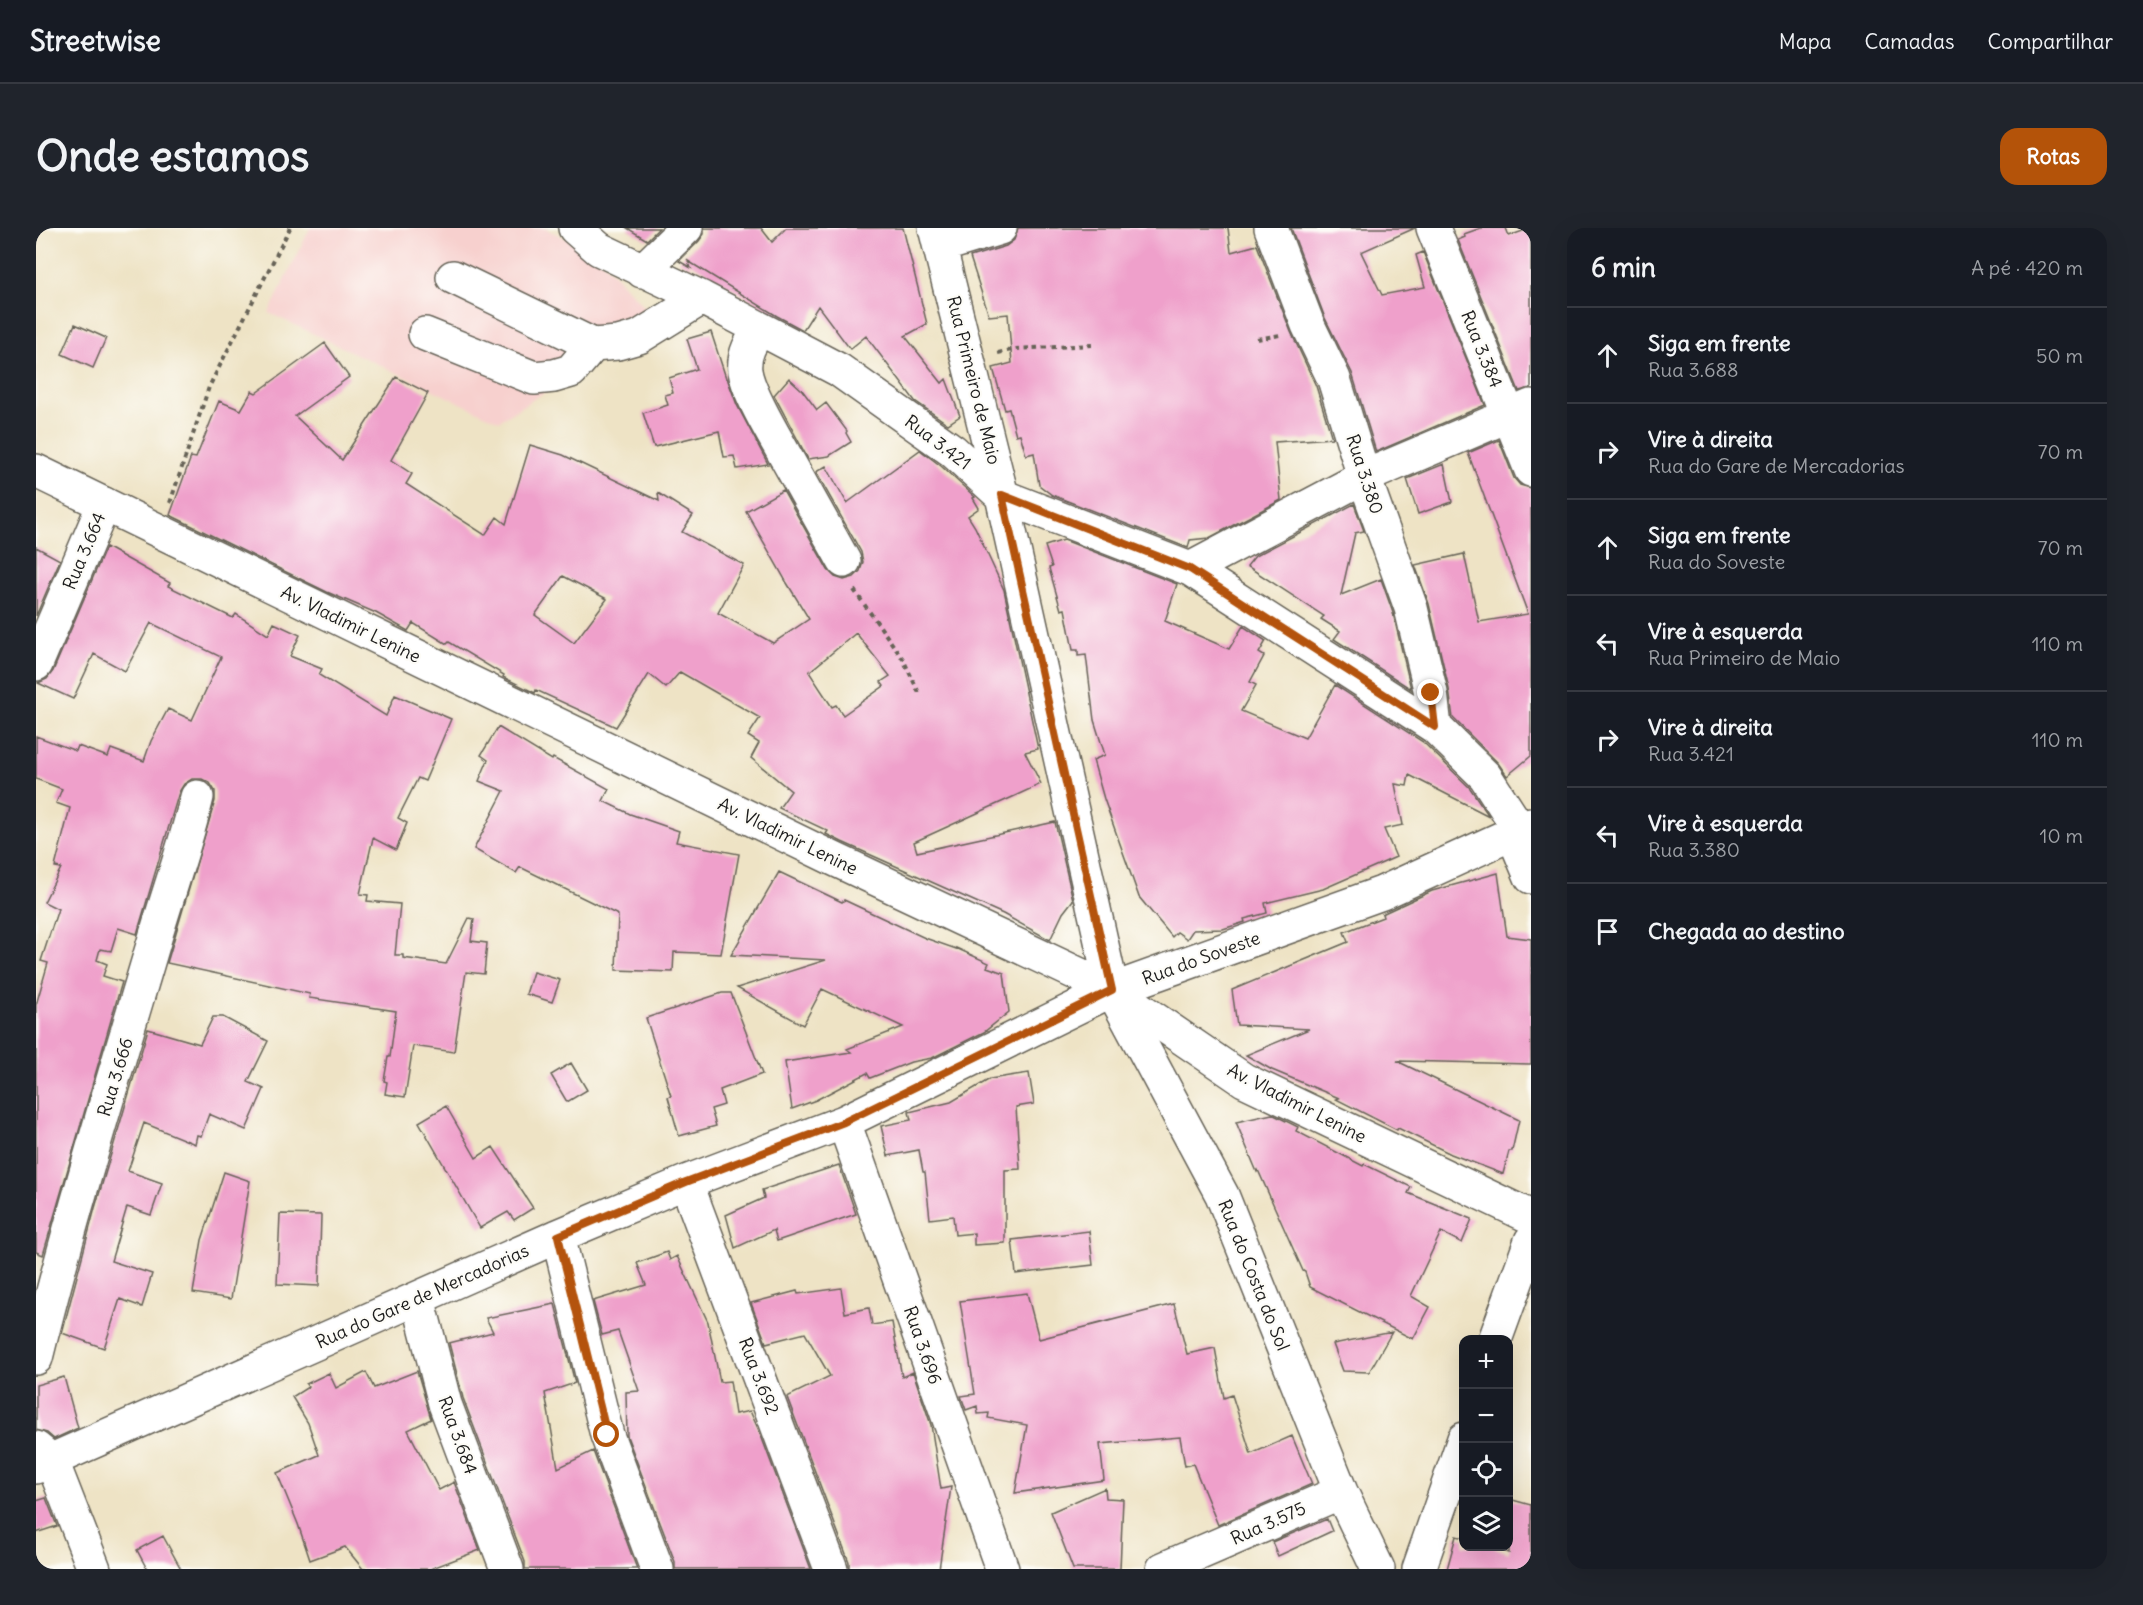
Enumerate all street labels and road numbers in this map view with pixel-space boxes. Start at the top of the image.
street label: Rua Primeiro de Maio [942,293,1006,467]
street label: Rua 3.384 [1456,307,1508,391]
street label: Rua 3.421 [900,410,976,474]
street label: Rua 3.380 [1341,431,1389,517]
street label: Rua 3.664 [57,509,111,593]
street label: Av. Vladimir Lenine [277,580,425,668]
street label: Av. Vladimir Lenine [714,792,862,880]
street label: Rua do Soveste [1139,926,1263,990]
street label: Rua 3.666 [92,1035,138,1119]
street label: Av. Vladimir Lenine [1224,1058,1370,1148]
street label: Rua do Costa do Sol [1213,1196,1295,1354]
street label: Rua do Gare de Mercadorias [312,1239,532,1353]
street label: Rua 3.696 [899,1303,947,1387]
street label: Rua 3.692 [734,1334,784,1418]
street label: Rua 3.684 [433,1393,483,1477]
street label: Rua 3.575 [1227,1496,1309,1550]

